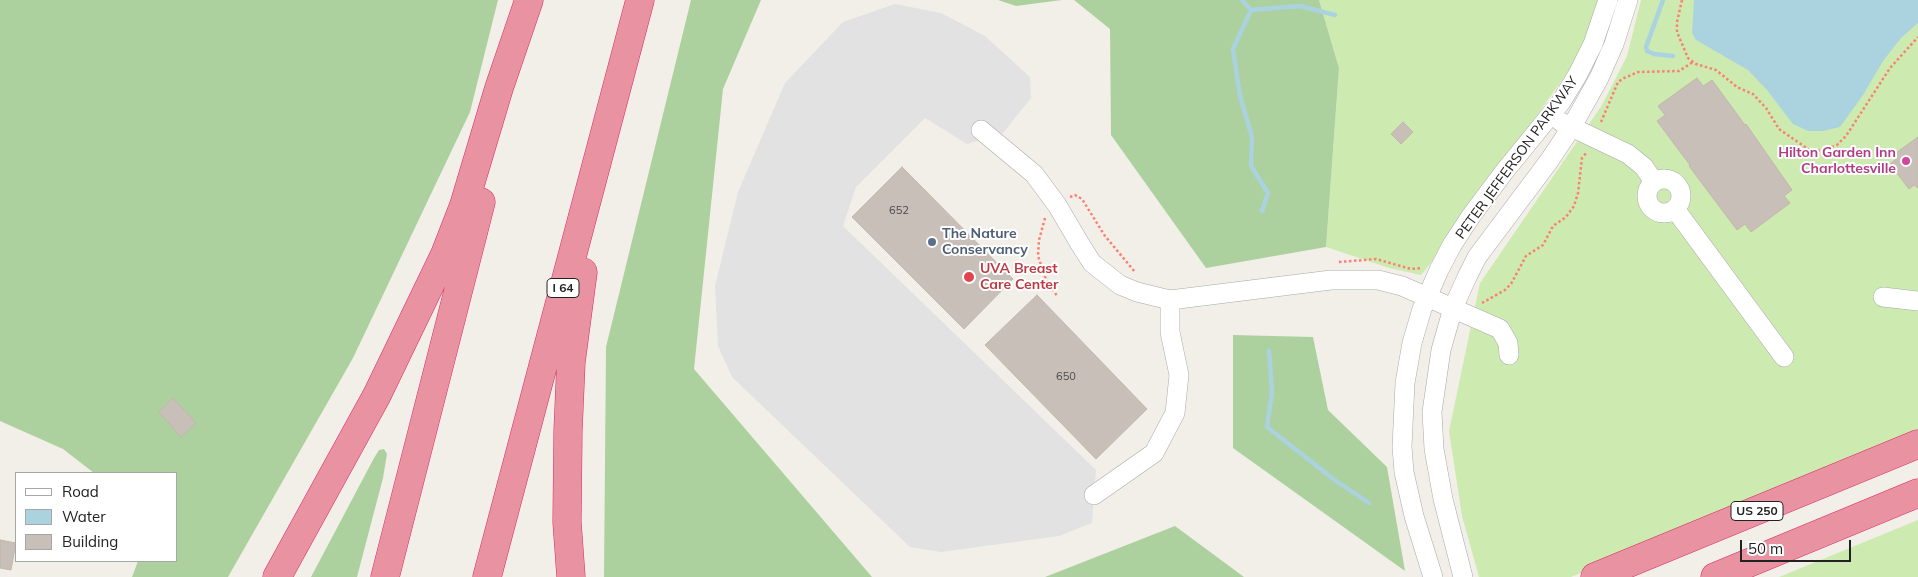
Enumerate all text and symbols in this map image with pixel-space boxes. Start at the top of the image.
street label: PETER JEFFERSON PARKWAY [1452,73,1582,243]
place label: Hilton Garden Inn Charlottesville [1778,145,1896,178]
marker: Hilton Garden Inn Charlottesville [1900,155,1912,167]
house number: 652 [889,204,909,218]
place label: The Nature Conservancy [942,226,1028,258]
marker: The Nature Conservancy [926,236,938,248]
place label: UVA Breast Care Center [980,261,1059,294]
marker: UVA Breast Care Center [962,270,976,284]
road number: I 64 [547,278,579,298]
house number: 650 [1056,370,1076,384]
legend [15,472,178,562]
text: Road [62,482,99,501]
road number: US 250 [1731,502,1783,520]
text: Water [62,507,106,526]
scale bar [1743,530,1854,562]
text: Building [62,532,118,551]
text: 50 m [1748,539,1783,558]

